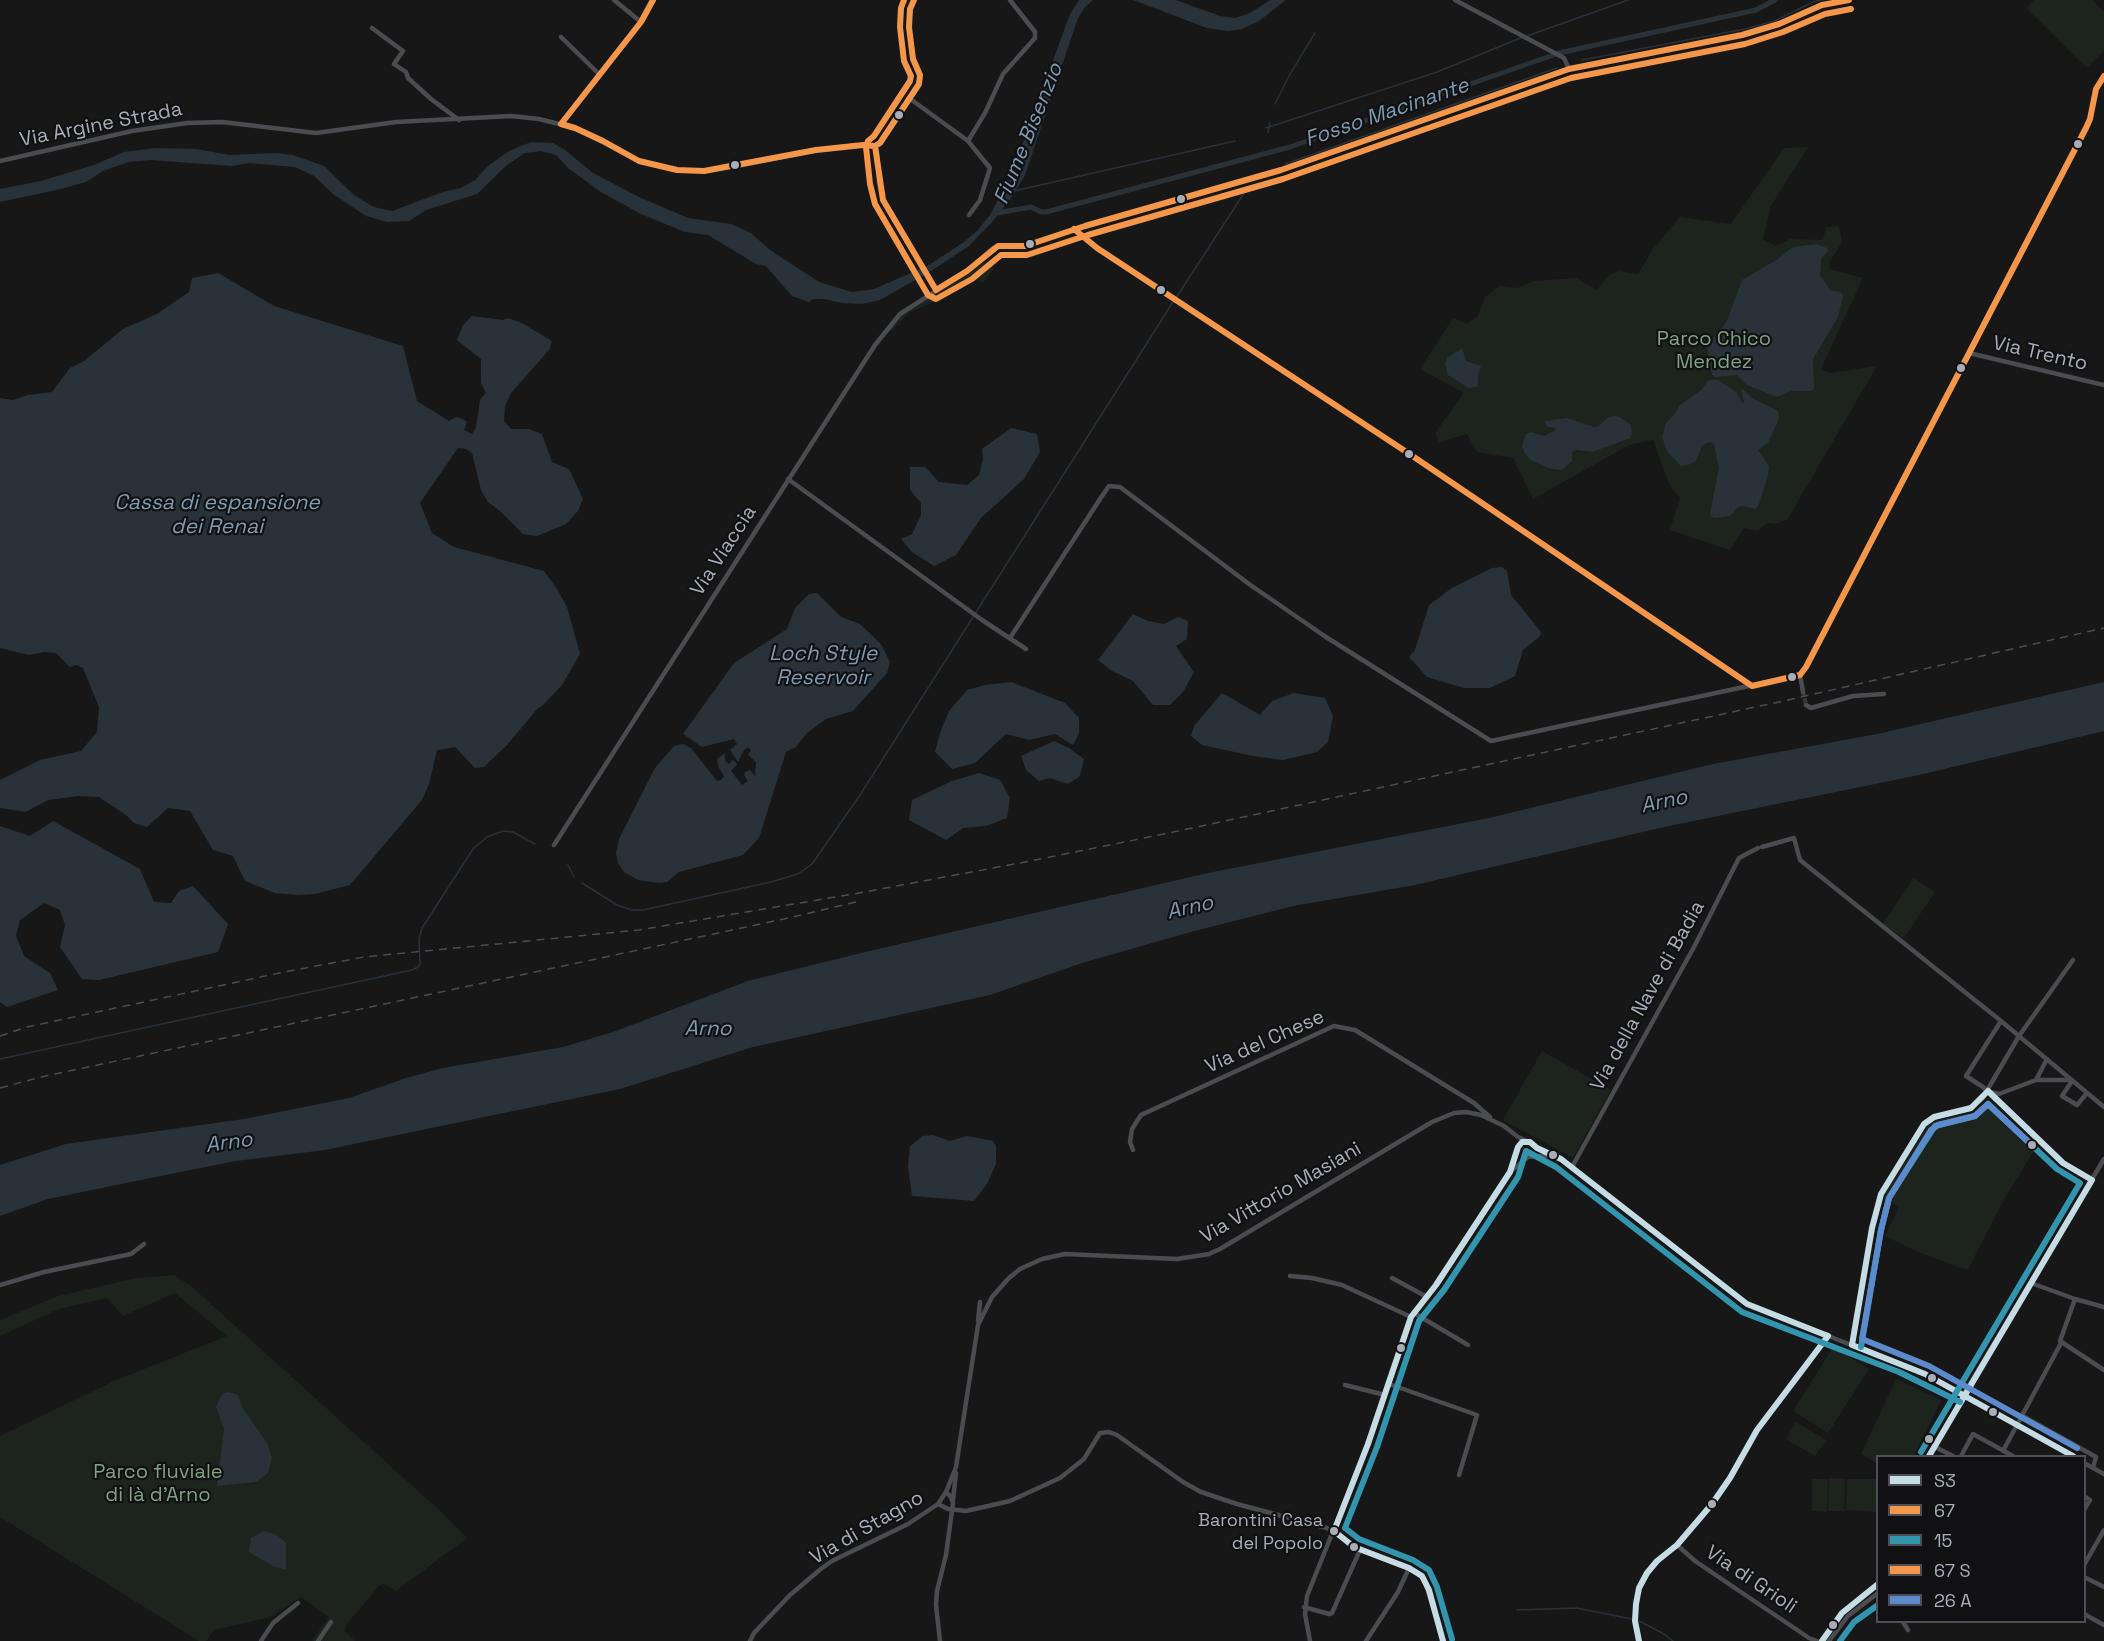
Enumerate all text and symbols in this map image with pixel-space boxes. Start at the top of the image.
water label: Fiume Bisenzio [989,60,1069,208]
water label: Fosso Macinante [1302,73,1472,153]
street label: Via Argine Strada [18,97,184,153]
unlabelled marker [893,109,905,121]
unlabelled marker [2072,138,2084,150]
unlabelled marker [729,159,741,171]
unlabelled marker [1175,193,1187,205]
unlabelled marker [1024,238,1036,250]
unlabelled marker [1155,284,1167,296]
park label: Parco Chico Mendez [1657,328,1771,375]
street label: Via Trento [1990,331,2090,377]
unlabelled marker [1955,362,1967,374]
unlabelled marker [1403,448,1415,460]
water label: Cassa di espansione dei Renai [114,490,320,540]
street label: Via Viaccia [686,501,762,601]
water label: Loch Style Reservoir [769,641,877,691]
unlabelled marker [1786,671,1798,683]
water label: Arno [1638,785,1690,819]
water label: Arno [1164,890,1216,926]
street label: Via della Nave di Badia [1586,897,1710,1095]
street label: Via del Chese [1202,1005,1328,1079]
water label: Arno [685,1016,731,1042]
water label: Arno [204,1127,254,1159]
street label: Via Vittorio Masiani [1196,1137,1366,1249]
unlabelled marker [2026,1139,2038,1151]
unlabelled marker [1547,1149,1559,1161]
unlabelled marker [1395,1342,1407,1354]
unlabelled marker [1926,1372,1938,1384]
unlabelled marker [1987,1406,1999,1418]
unlabelled marker [1923,1433,1935,1445]
legend [1876,1455,2086,1623]
park label: Parco fluviale di là d'Arno [93,1461,223,1508]
text: S3 [1934,1469,1956,1492]
street label: Via di Stagno [806,1486,928,1570]
unlabelled marker [1706,1498,1718,1510]
text: 67 [1934,1499,1955,1522]
place label: Barontini Casa del Popolo [1198,1510,1323,1552]
marker: Barontini Casa del Popolo [1328,1525,1340,1537]
text: 15 [1934,1529,1952,1552]
unlabelled marker [1348,1541,1360,1553]
street label: Via di Grioli [1701,1541,1801,1619]
text: 67 S [1934,1559,1971,1582]
text: 26 A [1934,1589,1972,1612]
unlabelled marker [1827,1619,1839,1631]

